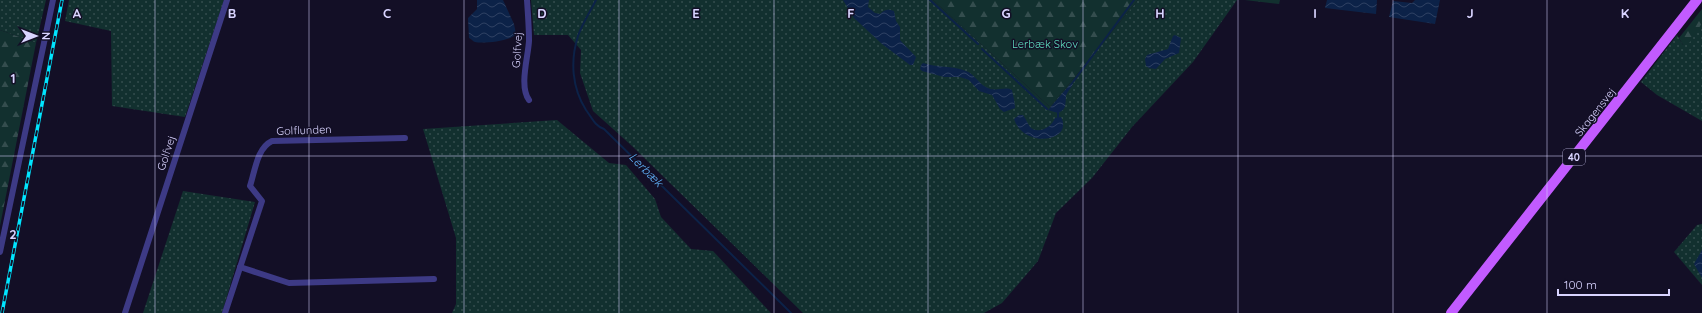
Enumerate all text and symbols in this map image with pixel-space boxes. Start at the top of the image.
text: A [73,5,82,21]
text: B [228,5,236,21]
text: C [383,5,391,21]
text: D [537,5,547,21]
text: E [692,5,700,21]
text: F [847,5,855,21]
text: G [1001,5,1011,21]
text: H [1155,5,1165,21]
text: I [1313,5,1317,21]
text: J [1466,5,1474,21]
text: K [1621,5,1630,21]
north arrow [16,16,56,56]
text: N [39,32,53,40]
street label: Golfvej [509,32,525,68]
park label: Lerbæk Skov [1012,37,1078,51]
text: 1 [10,70,16,86]
street label: Skagensvej [1572,85,1618,139]
street label: Golflunden [276,122,332,138]
street label: Golfvej [154,134,178,172]
water label: Lerbæk [626,149,668,191]
road number: 40 [1563,149,1585,165]
text: 2 [9,226,17,242]
scale bar [1558,271,1669,297]
text: 100 m [1564,277,1597,292]

